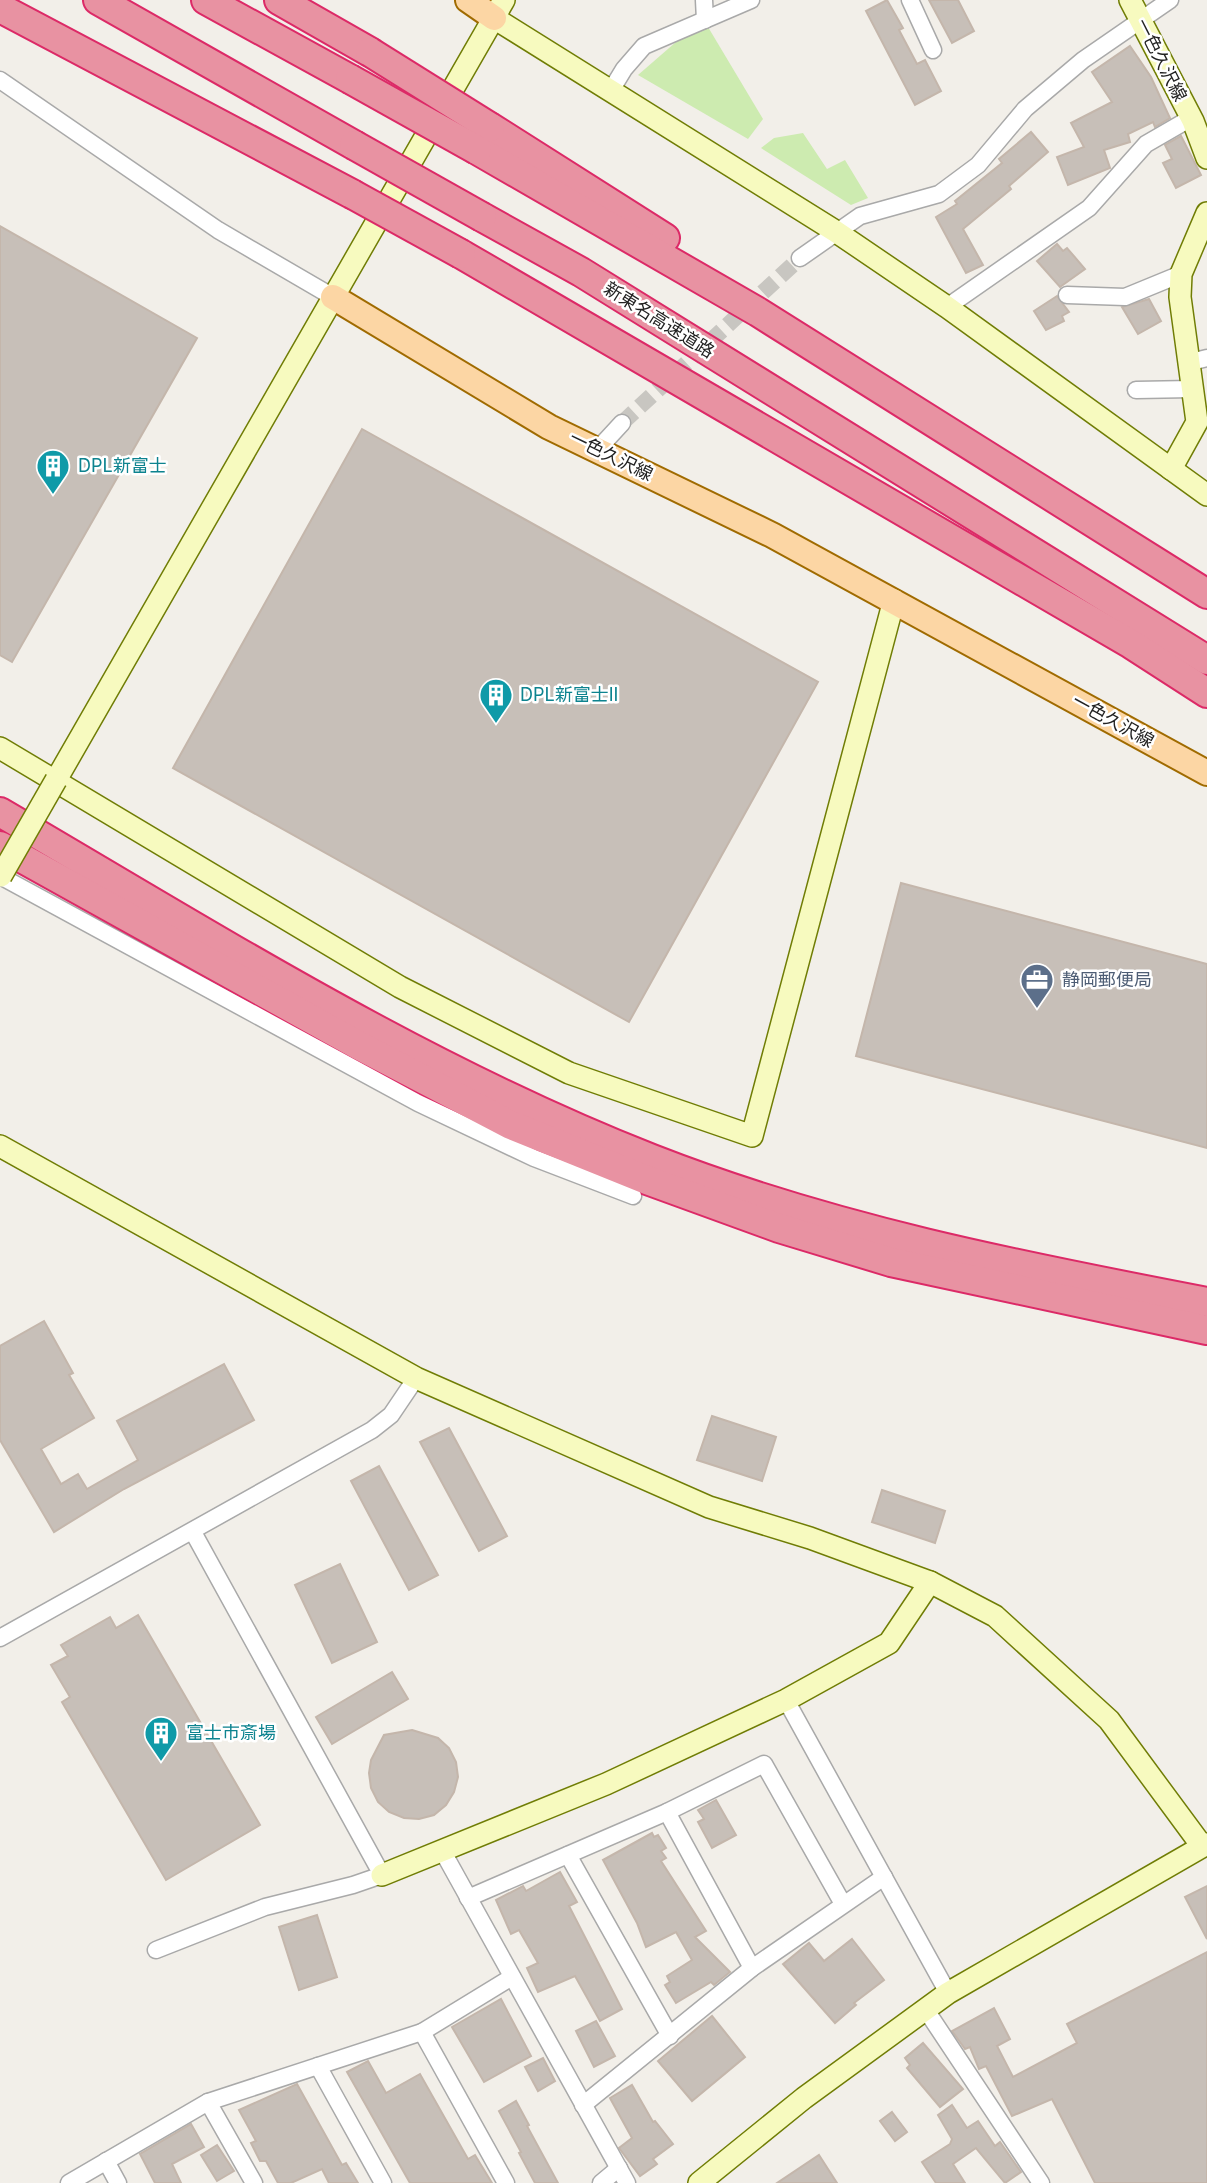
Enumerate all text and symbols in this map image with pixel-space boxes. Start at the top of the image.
street label: 一色久沢線 [1132,15,1191,105]
street label: 新東名高速道路 [600,277,718,362]
street label: 一色久沢線 [566,426,656,485]
building icon: DPL新富士 [34,447,72,496]
place label: DPL新富士 [78,455,167,476]
building icon: DPL新富士II [477,676,515,725]
place label: DPL新富士II [520,684,618,705]
street label: 一色久沢線 [1069,690,1158,752]
office icon: 静岡郵便局 [1018,961,1056,1010]
place label: 静岡郵便局 [1062,969,1152,990]
building icon: 富士市斎場 [142,1714,180,1763]
place label: 富士市斎場 [186,1722,276,1743]

